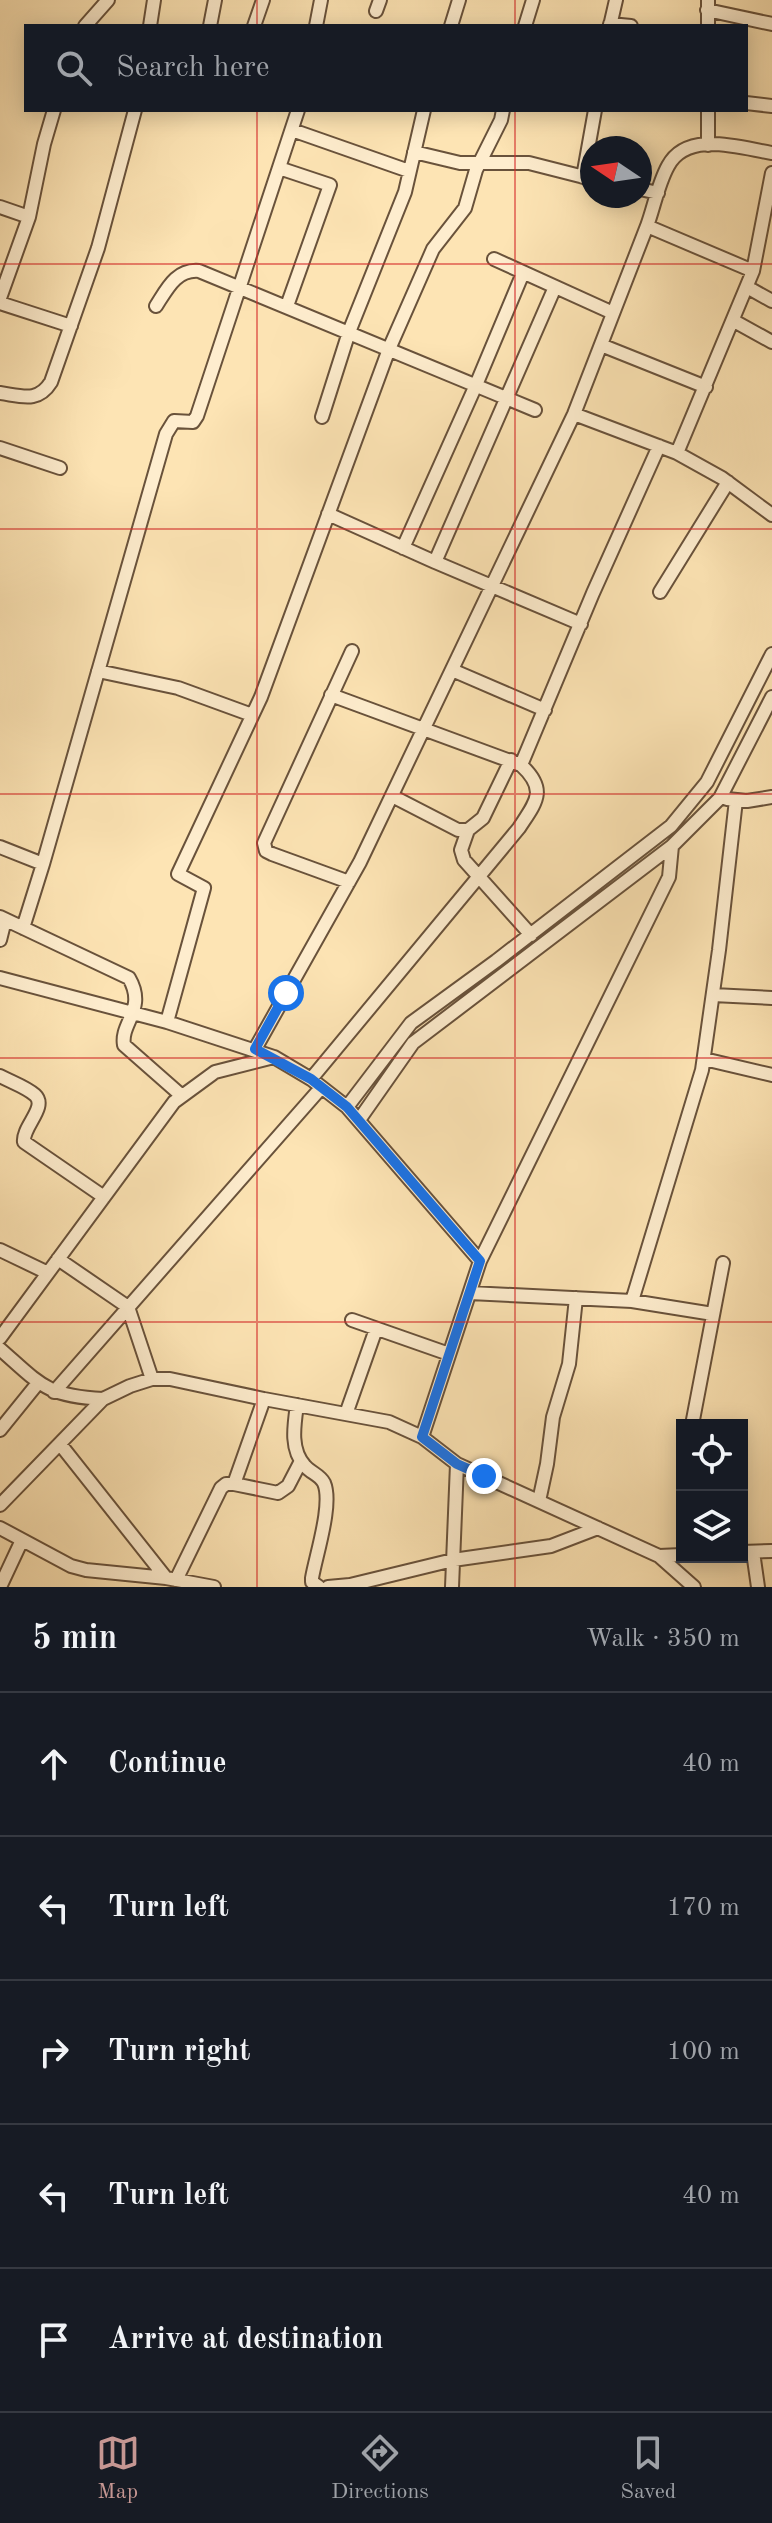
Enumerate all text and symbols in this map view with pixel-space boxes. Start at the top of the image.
search box [24,24,748,112]
icon: search [52,46,96,90]
text: Search here [116,53,270,83]
north arrow [580,136,652,208]
route start [268,975,304,1011]
map controls [676,1419,748,1563]
button: locate [676,1419,748,1491]
route end [466,1458,502,1494]
button: layers [676,1491,748,1563]
text: 5 min [32,1622,117,1656]
text: Walk · 350 m [586,1626,740,1652]
icon: ahead [32,1742,76,1786]
text: Continue [108,1749,227,1779]
text: 40 m [682,1751,740,1777]
icon: left [32,1886,76,1930]
text: Turn left [108,1893,229,1923]
text: 170 m [667,1895,740,1921]
icon: right [32,2030,76,2074]
text: Turn right [108,2037,250,2067]
text: 100 m [667,2039,740,2065]
icon: left [32,2174,76,2218]
text: Turn left [108,2181,229,2211]
text: 40 m [682,2183,740,2209]
icon: arrive [32,2318,76,2362]
text: Arrive at destination [108,2325,383,2355]
tab: Map [96,2431,140,2506]
tab: Directions [331,2431,429,2506]
tab: Saved [620,2431,676,2506]

